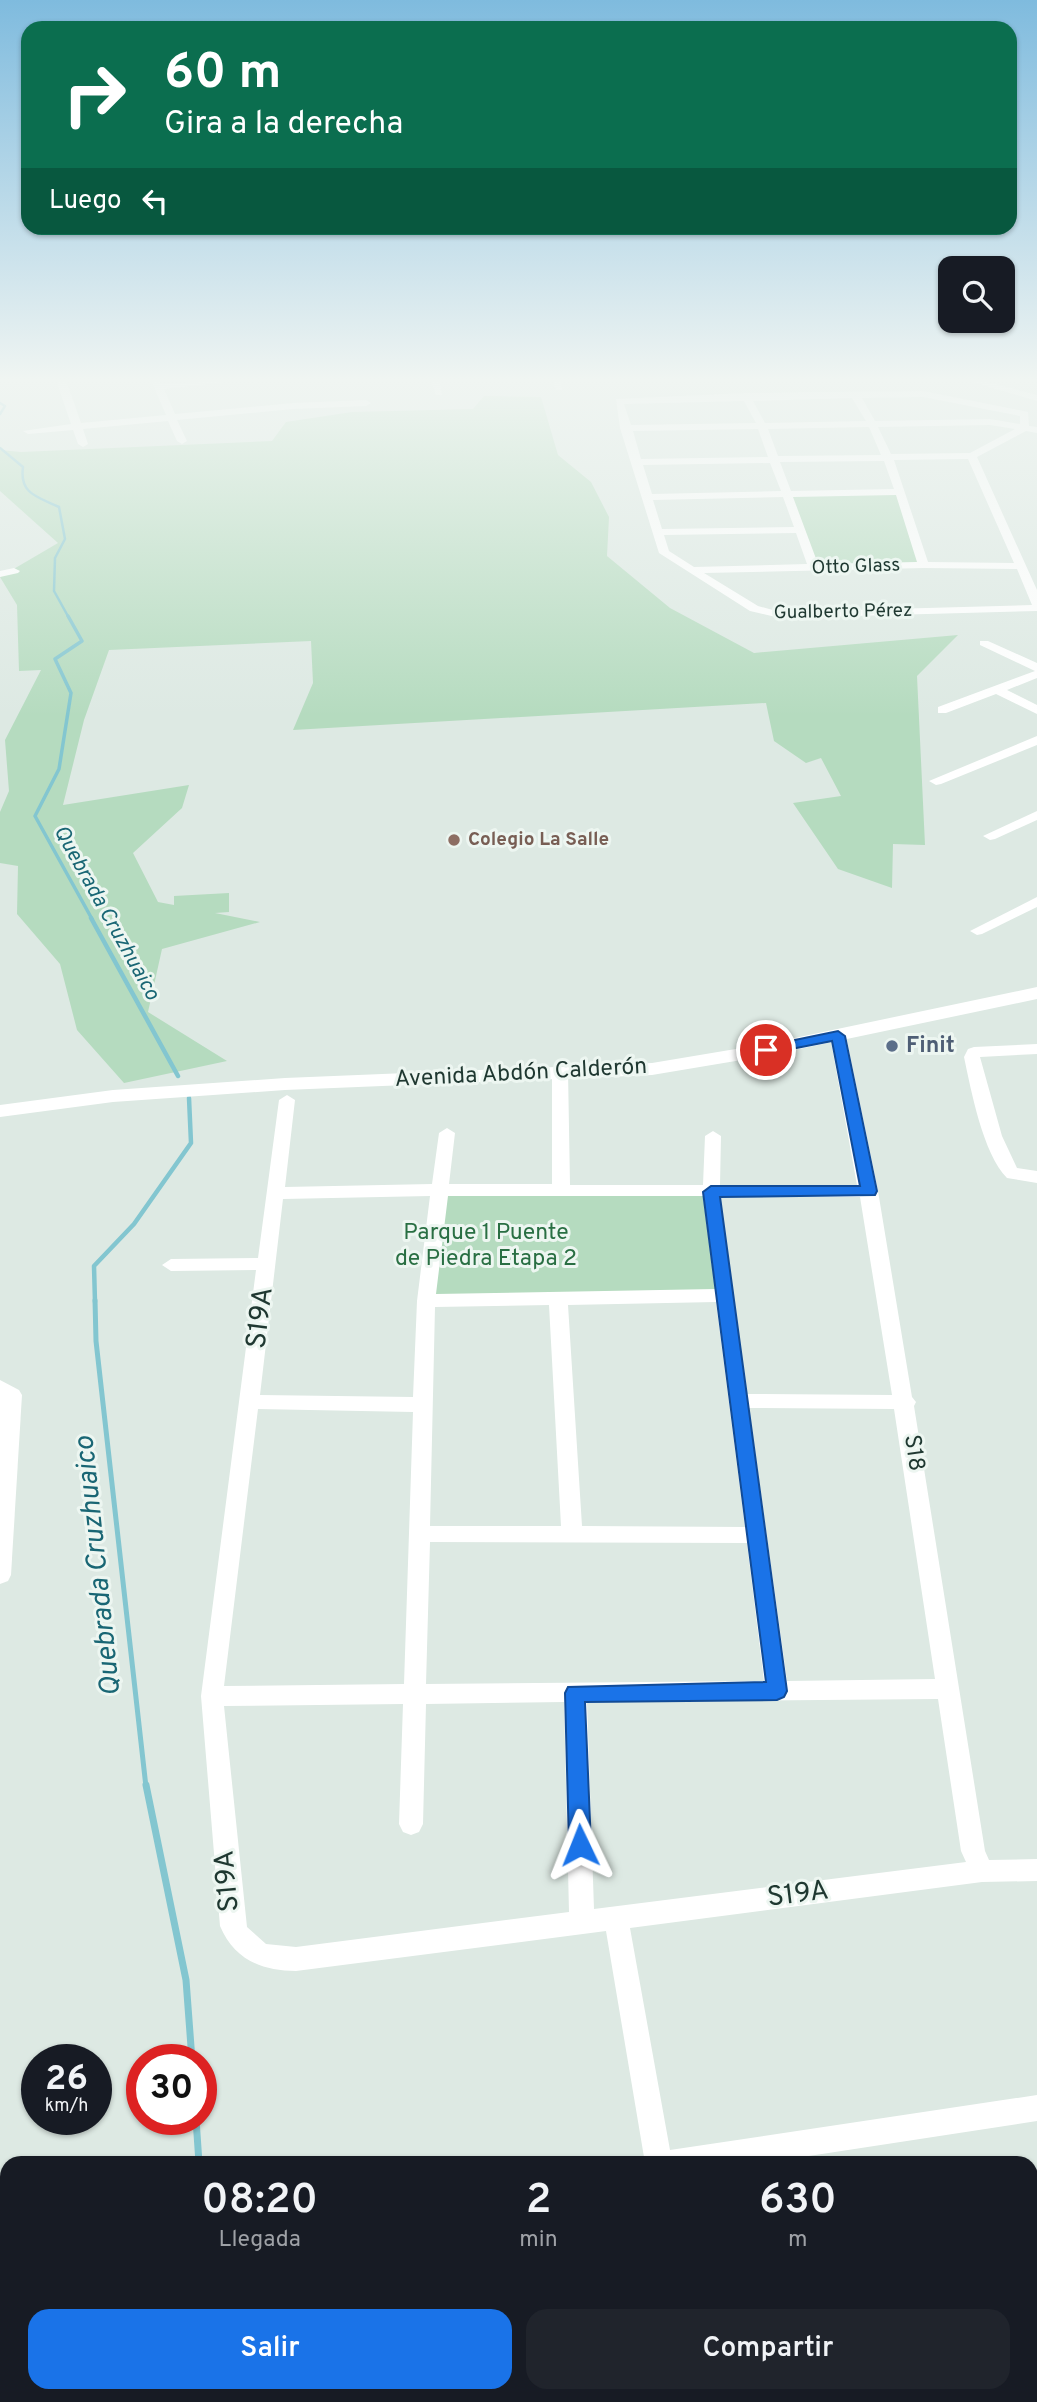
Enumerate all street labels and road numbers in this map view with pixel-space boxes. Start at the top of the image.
street label: Otto Glass [811,553,901,581]
street label: Gualberto Pérez [773,599,913,625]
street label: Avenida Abdón Calderón [394,1053,648,1095]
street label: S19A [239,1285,283,1351]
street label: S18 [896,1433,930,1473]
street label: S19A [207,1849,249,1913]
street label: S19A [765,1873,831,1917]

